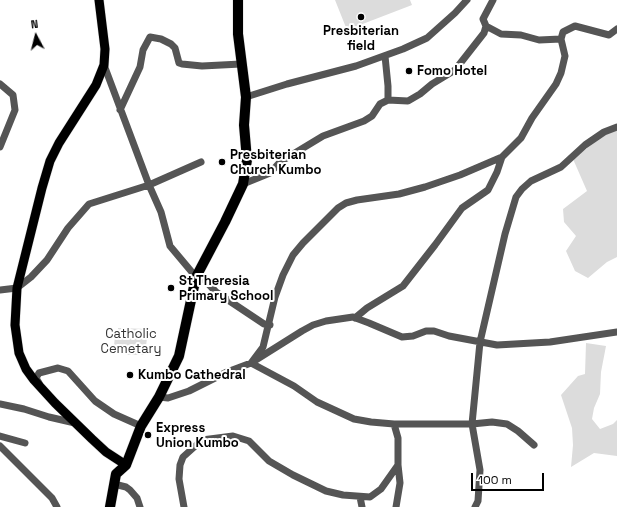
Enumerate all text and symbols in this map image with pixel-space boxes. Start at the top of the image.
marker: Presbiterian field [356,12,366,22]
north arrow [16,16,56,56]
text: N [30,17,39,31]
place label: Presbiterian field [323,23,399,54]
place label: Fomo Hotel [417,63,487,79]
marker: Fomo Hotel [404,66,414,76]
place label: Presbiterian Church Kumbo [230,147,321,178]
marker: Presbiterian Church Kumbo [217,157,227,167]
place label: St Theresia Primary School [179,273,273,304]
marker: St Theresia Primary School [166,283,176,293]
park label: Catholic Cemetary [101,326,161,357]
place label: Kumbo Cathedral [138,367,246,383]
marker: Kumbo Cathedral [125,370,135,380]
place label: Express Union Kumbo [156,420,239,451]
marker: Express Union Kumbo [143,430,153,440]
scale bar [473,465,546,491]
text: 100 m [478,472,512,488]

